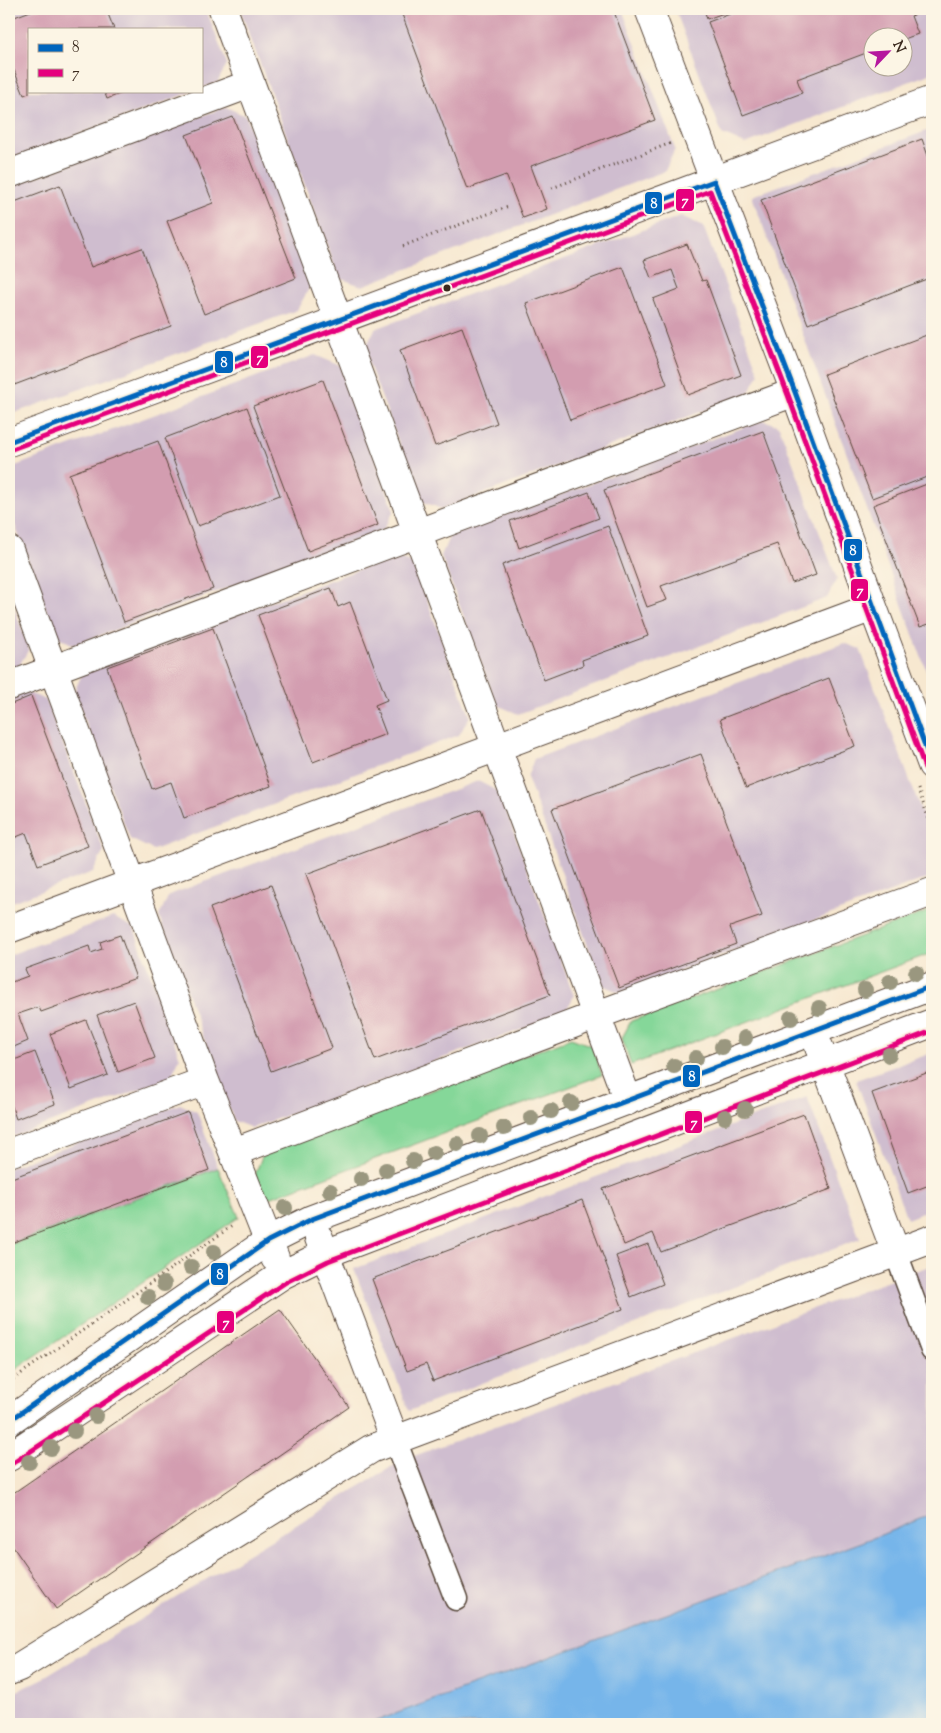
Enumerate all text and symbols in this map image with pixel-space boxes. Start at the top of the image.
legend [28,28,202,92]
north arrow [864,28,914,78]
text: 8 [72,38,80,59]
text: N [887,38,909,57]
text: 7 [72,64,80,85]
line badge: 7 [675,188,695,212]
line badge: 8 [644,191,663,215]
text: 7 [681,192,689,212]
text: 8 [651,195,658,215]
unlabelled marker [442,283,452,293]
line badge: 7 [250,345,269,369]
text: 7 [256,349,264,369]
line badge: 8 [214,350,234,374]
text: 8 [221,354,228,374]
line badge: 8 [843,538,863,562]
text: 8 [850,542,857,562]
line badge: 7 [850,578,869,602]
text: 7 [856,582,864,602]
line badge: 8 [682,1064,701,1088]
text: 8 [689,1068,696,1088]
line badge: 7 [684,1110,703,1134]
text: 7 [690,1114,698,1134]
line badge: 8 [210,1262,229,1286]
text: 8 [217,1266,224,1286]
line badge: 7 [216,1310,235,1334]
text: 7 [222,1314,230,1334]

